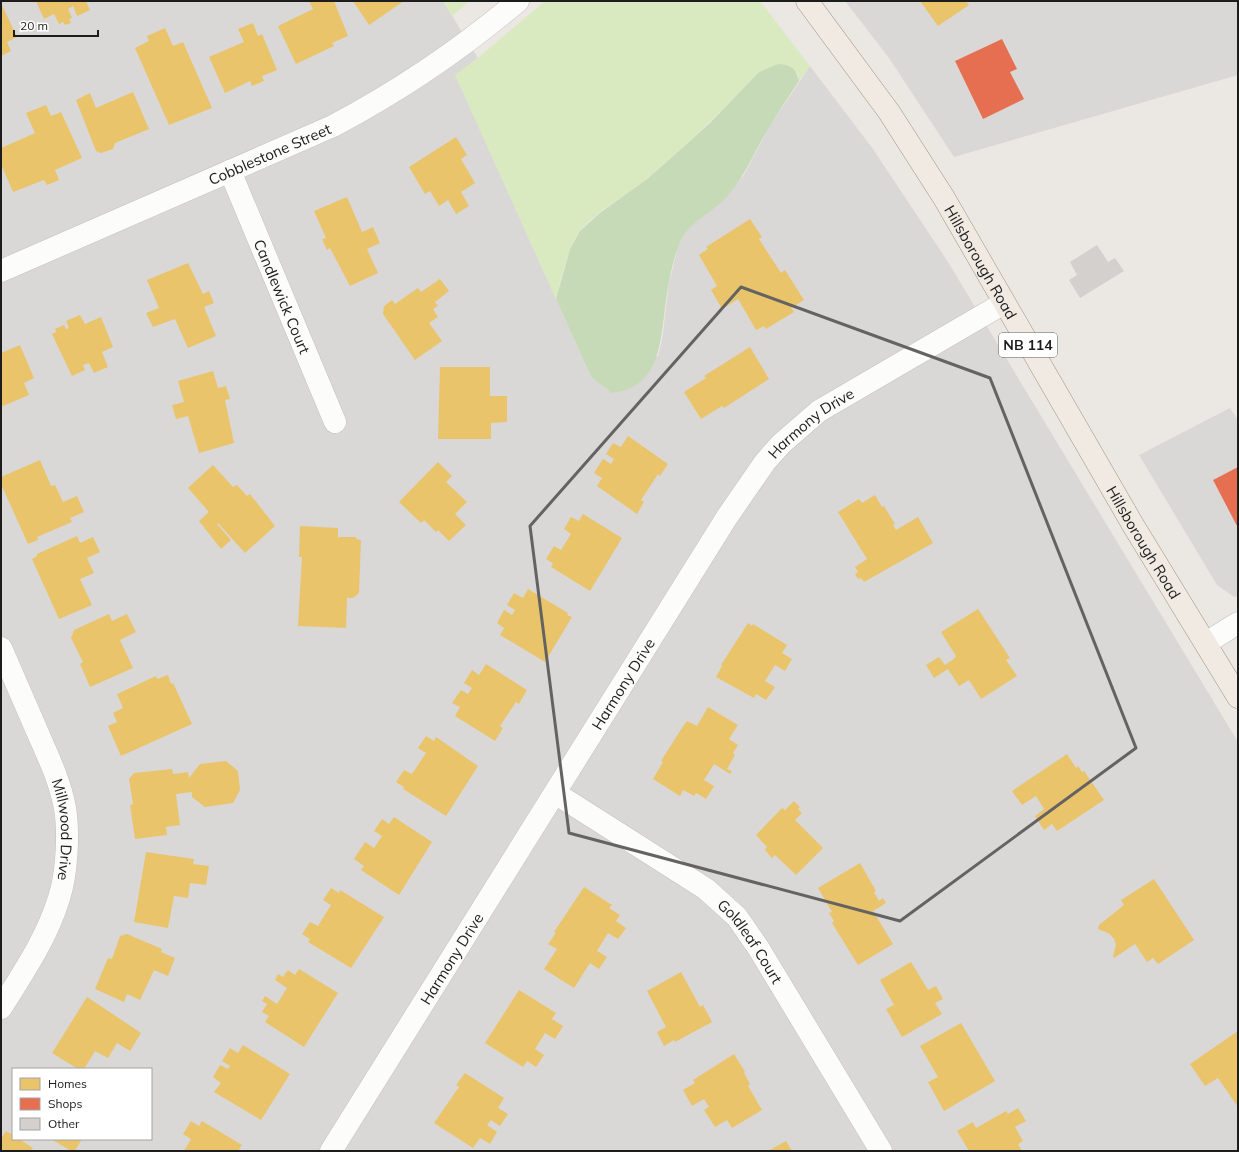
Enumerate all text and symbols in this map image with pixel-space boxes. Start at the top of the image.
scale bar [14,12,98,38]
text: 20 m [20,18,48,33]
street label: Cobblestone Street [205,119,334,189]
street label: Hillsborough Road [941,202,1021,322]
street label: Candlewick Court [250,236,315,357]
road number: NB 114 [999,333,1057,357]
street label: Harmony Drive [763,383,857,462]
street label: Hillsborough Road [1103,482,1185,602]
street label: Harmony Drive [587,634,659,733]
street label: Millwood Drive [48,776,77,882]
street label: Goldleaf Court [714,895,787,987]
street label: Harmony Drive [415,909,487,1008]
legend [12,1068,152,1140]
text: Homes [48,1076,87,1091]
text: Shops [48,1096,83,1111]
text: Other [48,1116,80,1131]

